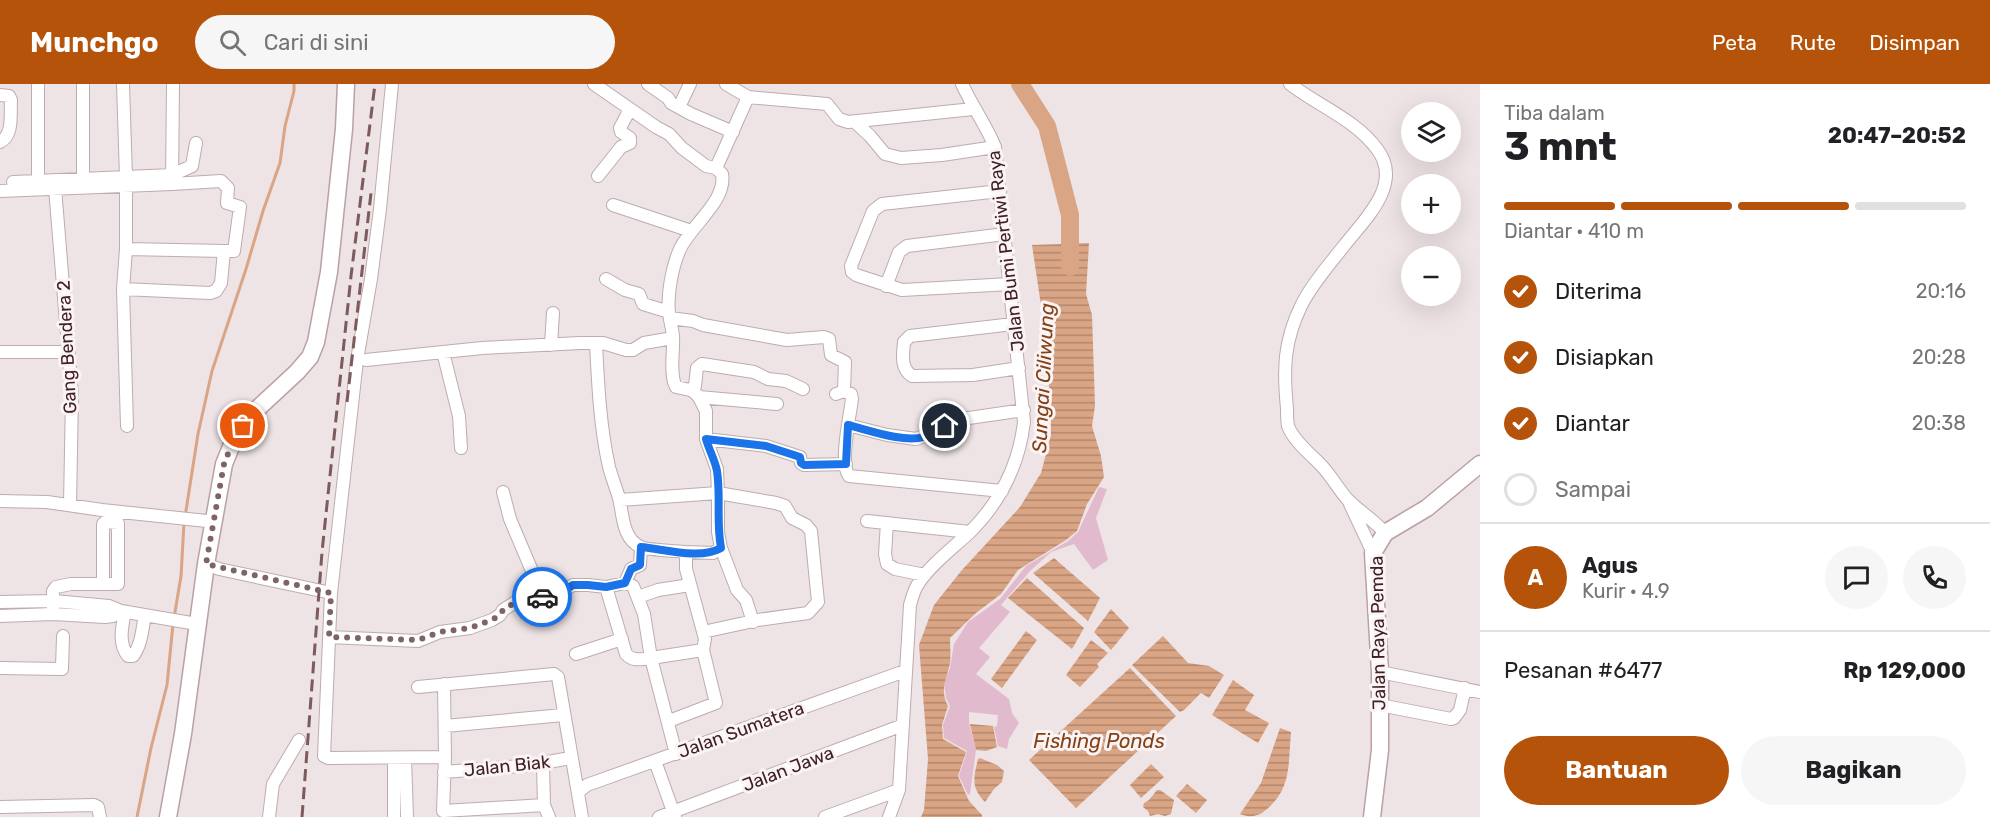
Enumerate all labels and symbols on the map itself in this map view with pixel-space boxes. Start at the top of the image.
street label: Jalan Bumi Pertiwi Raya [983,149,1029,353]
street label: Gang Bendera 2 [53,280,81,414]
water label: Sungai Ciliwung [1027,302,1059,454]
pin [217,400,268,451]
pin [919,400,970,451]
street label: Jalan Raya Pemda [1366,556,1390,710]
courier [512,567,572,627]
street label: Jalan Sumatera [675,697,807,763]
water label: Fishing Ponds [1033,729,1165,753]
street label: Jalan Jawa [739,741,837,797]
street label: Jalan Biak [463,750,552,781]

